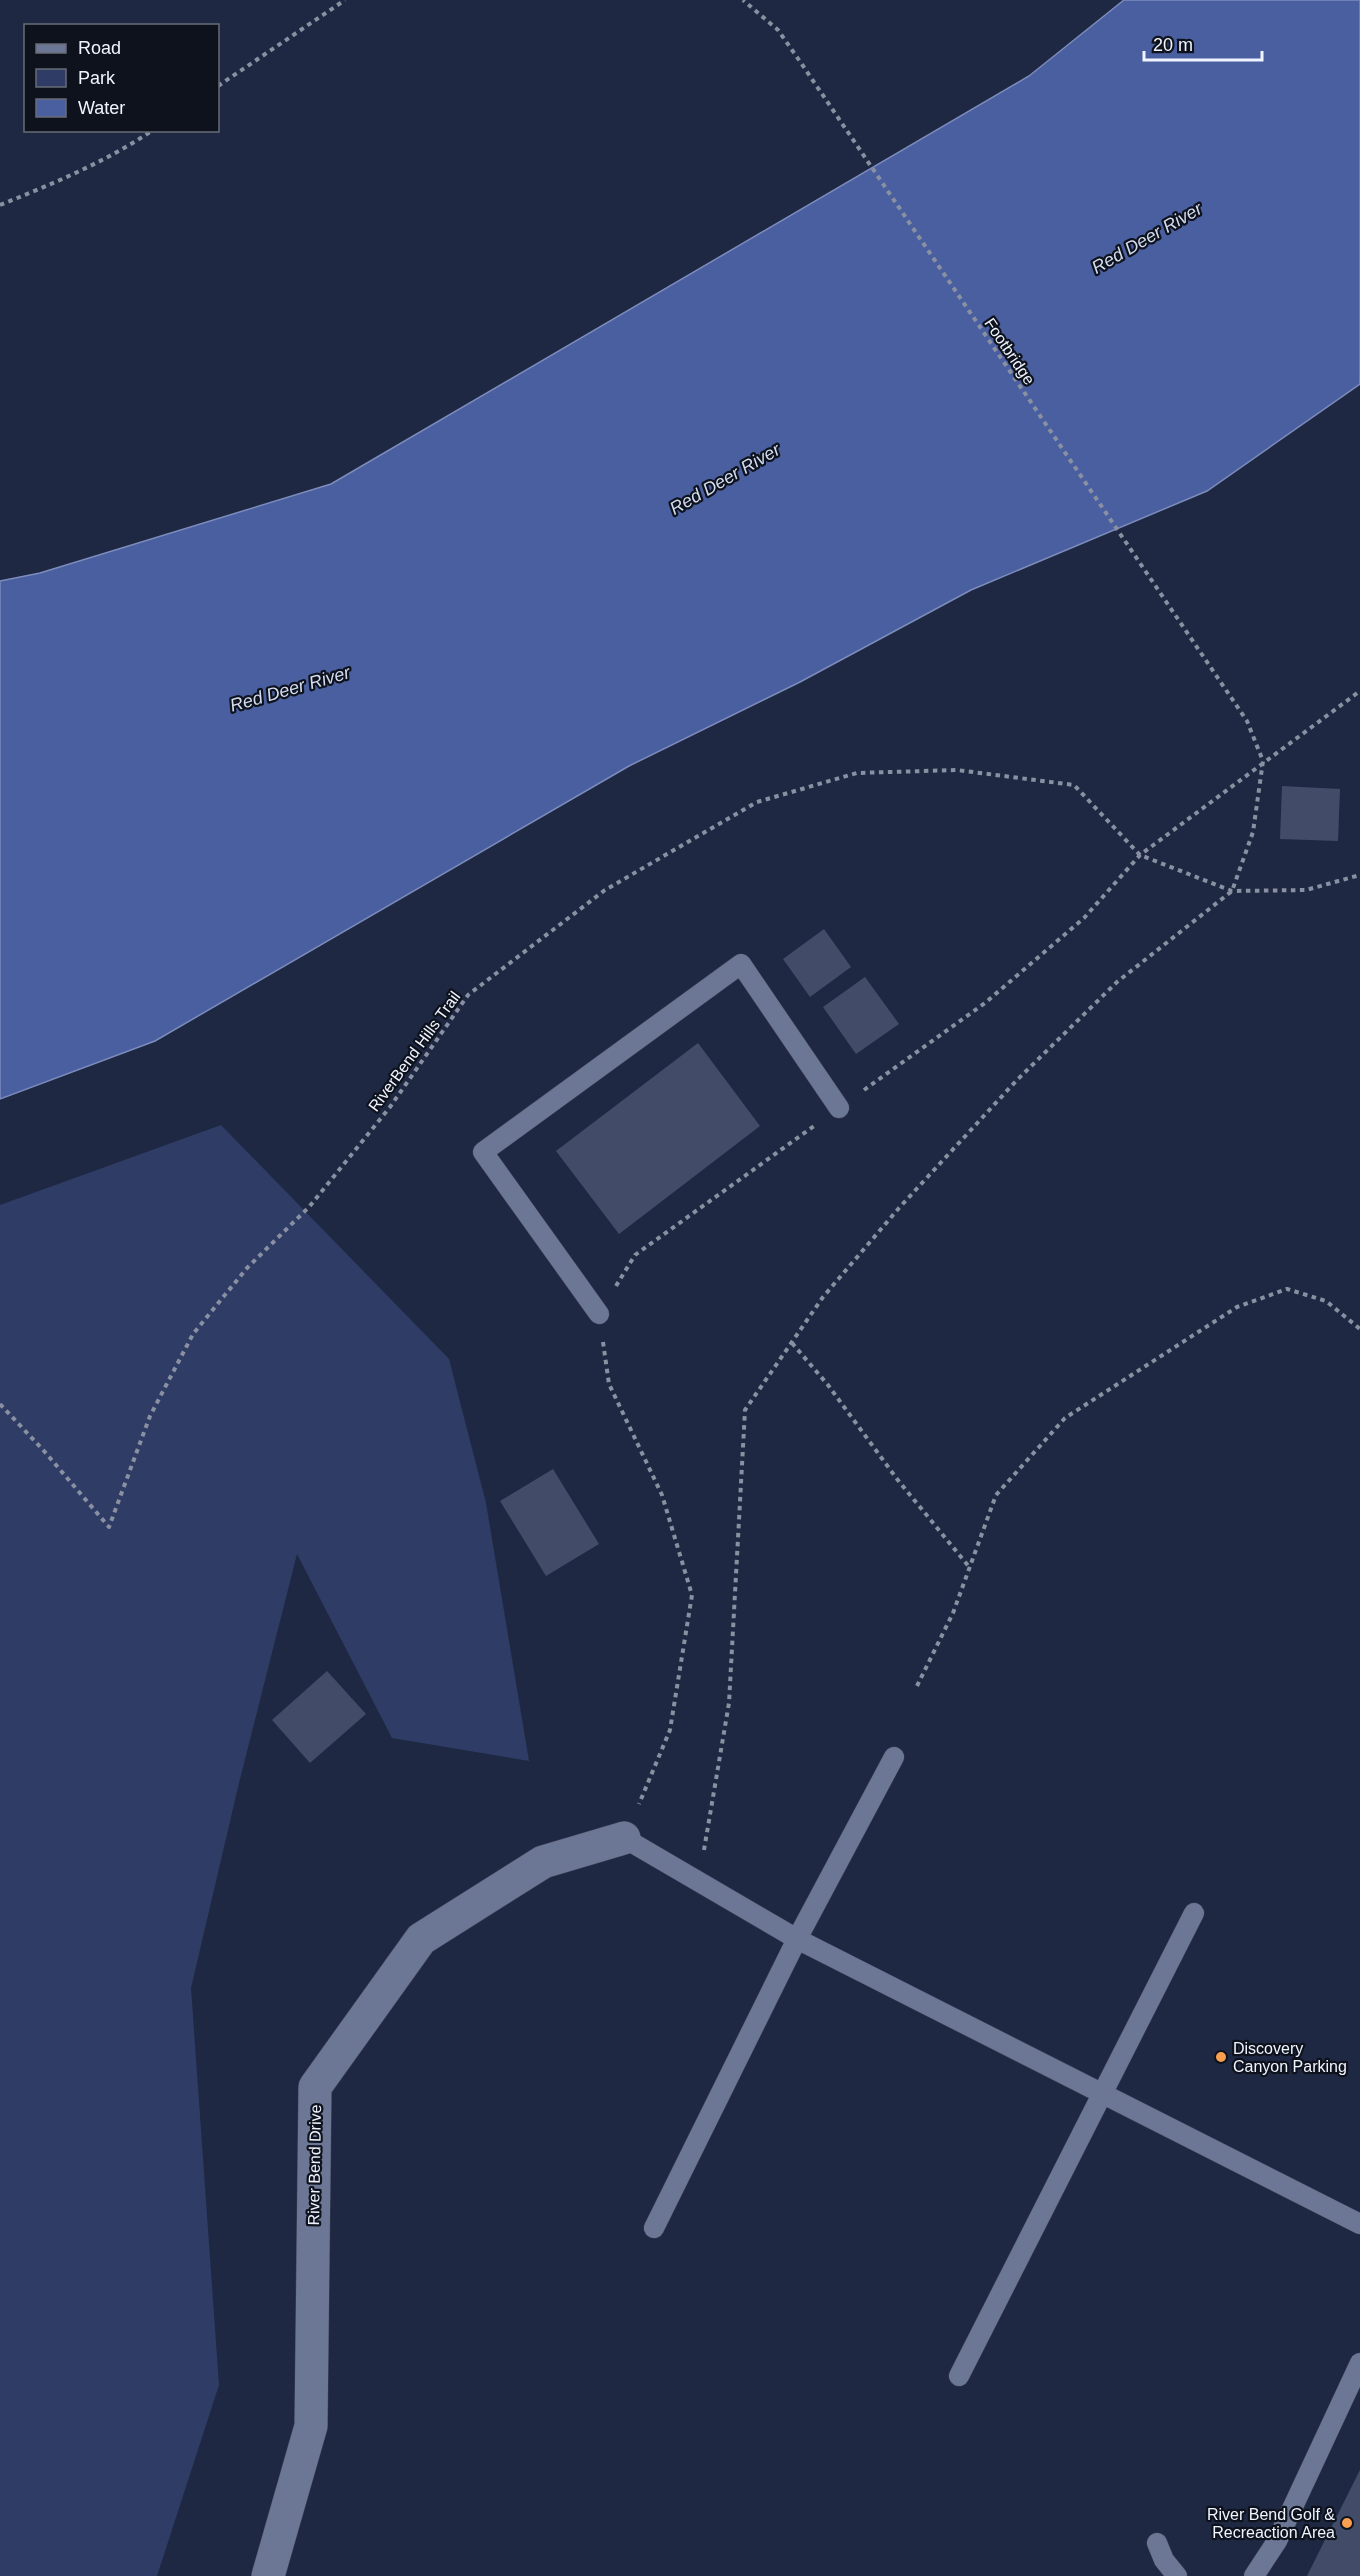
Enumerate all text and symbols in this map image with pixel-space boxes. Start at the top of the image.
legend [24,24,219,132]
scale bar [1144,24,1262,62]
text: 20 m [1153,35,1193,55]
text: Road [78,38,121,58]
text: Park [78,68,116,88]
text: Water [78,98,125,118]
water label: Red Deer River [1088,198,1207,278]
street label: Footbridge [981,315,1038,388]
water label: Red Deer River [666,439,785,519]
water label: Red Deer River [228,662,353,716]
street label: RiverBend Hills Trail [365,988,464,1115]
place label: Discovery Canyon Parking [1233,2040,1347,2075]
marker: Discovery Canyon Parking [1214,2050,1228,2064]
street label: River Bend Drive [305,2104,324,2226]
place label: River Bend Golf & Recreaction Area [1207,2506,1335,2541]
marker: River Bend Golf & Recreaction Area [1340,2516,1354,2530]

